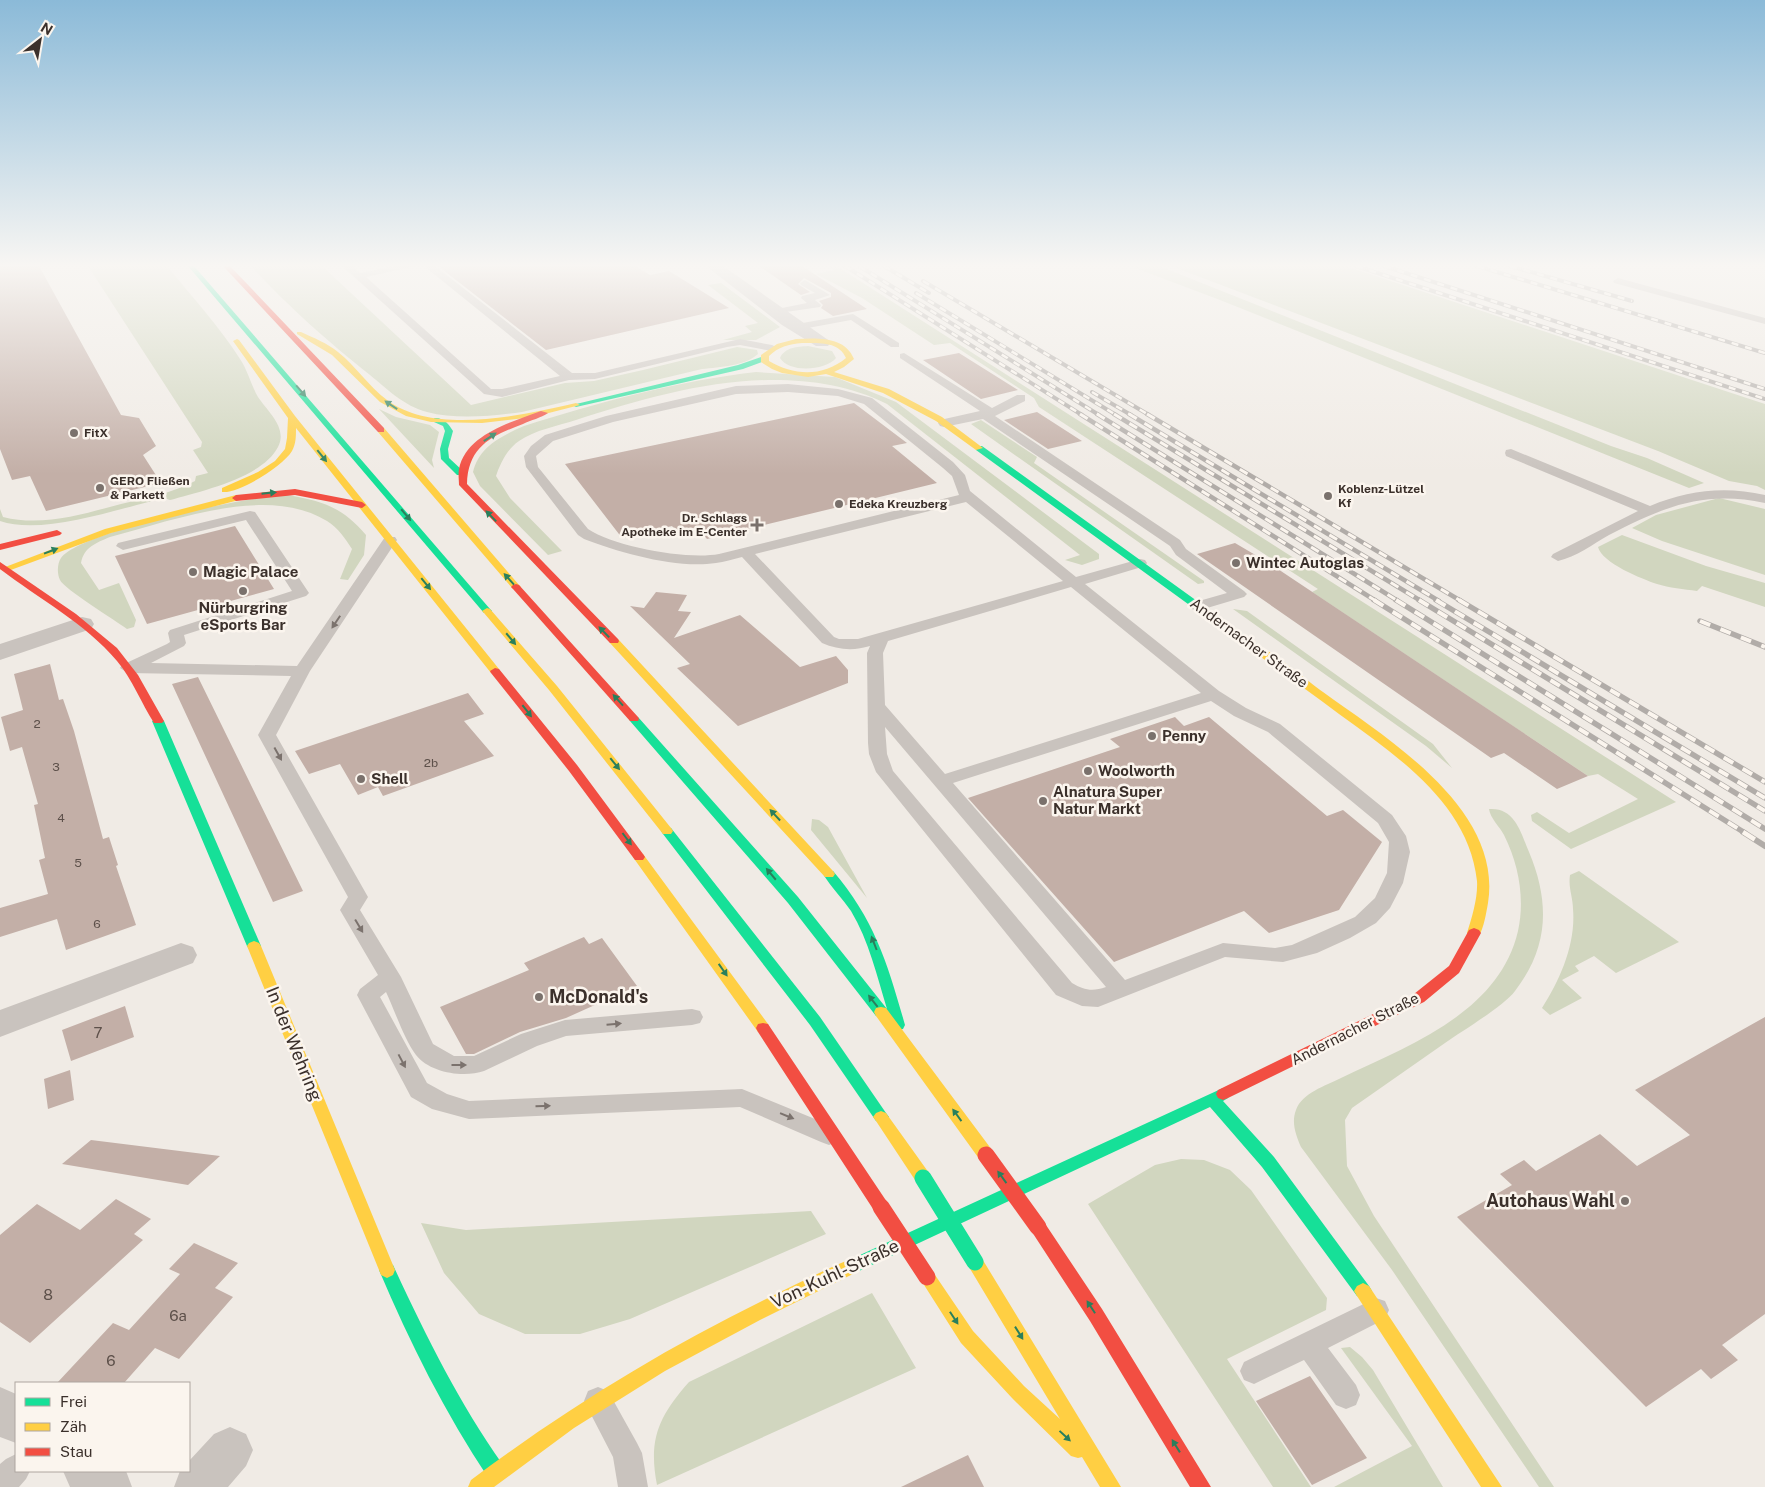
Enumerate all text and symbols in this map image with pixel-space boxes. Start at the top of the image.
north arrow [15,15,65,65]
text: N [38,19,56,39]
one-way arrow [295,385,306,398]
one-way arrow [385,401,398,410]
place label: FitX [84,426,109,440]
marker: FitX [68,427,80,439]
one-way arrow [484,432,497,441]
one-way arrow [317,450,328,463]
place label: GERO Fließen & Parkett [110,474,190,502]
marker: GERO Fließen & Parkett [94,482,106,494]
place label: Koblenz-Lützel Kf [1338,482,1424,510]
one-way arrow [262,488,278,496]
marker: Koblenz-Lützel Kf [1322,490,1334,502]
place label: Edeka Kreuzberg [849,497,948,511]
marker: Edeka Kreuzberg [833,498,845,510]
one-way arrow [400,508,412,520]
one-way arrow [485,510,497,522]
place label: Dr. Schlags Apotheke im E-Center [621,511,747,539]
marker: Dr. Schlags Apotheke im E-Center [751,519,763,531]
one-way arrow [43,547,58,554]
place label: Wintec Autoglas [1246,554,1364,571]
marker: Wintec Autoglas [1230,557,1242,569]
place label: Magic Palace [203,563,298,580]
marker: Magic Palace [187,566,199,578]
one-way arrow [503,574,515,586]
one-way arrow [420,577,431,590]
marker: Nürburgring eSports Bar [237,585,249,597]
street label: Andernacher Straße [1187,594,1311,691]
place label: Nürburgring eSports Bar [199,599,288,633]
one-way arrow [331,615,341,629]
one-way arrow [598,627,610,639]
one-way arrow [506,632,517,645]
one-way arrow [612,694,624,706]
one-way arrow [522,704,533,717]
house number: 2 [33,717,41,731]
place label: Penny [1162,727,1207,744]
marker: Penny [1146,730,1158,742]
one-way arrow [274,747,282,762]
house number: 2b [424,756,438,770]
one-way arrow [609,758,620,770]
house number: 3 [52,760,60,774]
place label: Woolworth [1098,762,1175,779]
marker: Woolworth [1082,765,1094,777]
place label: Shell [371,770,409,787]
marker: Shell [355,773,367,785]
place label: Alnatura Super Natur Markt [1053,783,1162,817]
marker: Alnatura Super Natur Markt [1037,795,1049,807]
one-way arrow [769,810,781,822]
house number: 4 [57,811,65,825]
one-way arrow [622,832,632,846]
house number: 5 [74,856,82,870]
one-way arrow [765,869,777,881]
house number: 6 [93,917,101,931]
one-way arrow [355,919,364,932]
one-way arrow [870,935,878,950]
one-way arrow [718,963,728,977]
street label: In der Wehring [262,983,327,1104]
place label: McDonald's [549,986,648,1007]
street label: Andernacher Straße [1288,989,1421,1068]
marker: McDonald's [533,991,545,1003]
one-way arrow [867,995,878,1008]
one-way arrow [606,1019,622,1027]
house number: 7 [93,1024,103,1041]
one-way arrow [398,1053,406,1068]
one-way arrow [451,1061,467,1069]
one-way arrow [536,1102,552,1110]
one-way arrow [952,1108,962,1122]
one-way arrow [780,1113,794,1121]
one-way arrow [997,1170,1007,1183]
place label: Autohaus Wahl [1486,1190,1615,1211]
marker: Autohaus Wahl [1619,1195,1631,1207]
street label: Von-Kuhl-Straße [767,1235,902,1312]
house number: 8 [43,1286,53,1303]
one-way arrow [1086,1300,1096,1314]
house number: 6a [169,1307,187,1324]
one-way arrow [949,1311,959,1325]
one-way arrow [1015,1327,1024,1340]
house number: 6 [106,1352,116,1369]
legend [15,1382,190,1472]
text: Frei [60,1393,87,1410]
text: Zäh [60,1418,87,1435]
one-way arrow [1059,1430,1071,1442]
one-way arrow [1171,1439,1180,1452]
text: Stau [60,1443,93,1460]

